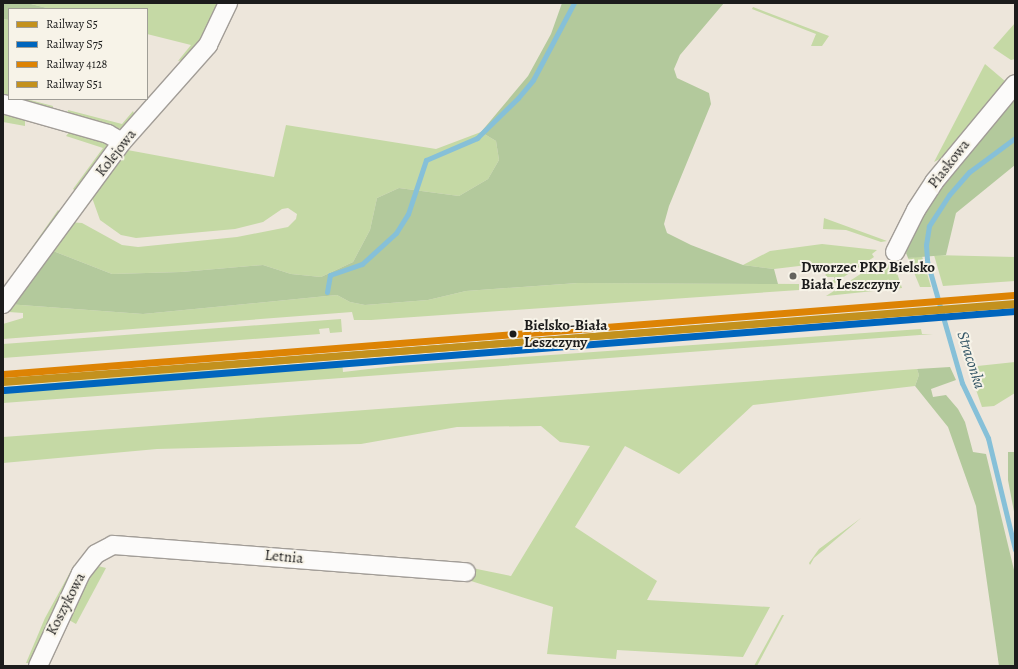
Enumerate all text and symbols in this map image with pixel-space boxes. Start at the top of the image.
legend [8,8,148,100]
text: Railway S5 [46,16,98,32]
text: Railway S75 [46,36,103,52]
text: Railway 4128 [46,56,107,72]
text: Railway S51 [46,76,102,92]
street label: Kolejowa [92,126,140,180]
street label: Piaskowa [924,136,974,192]
place label: Dworzec PKP Bielsko Biała Leszczyny [801,258,935,293]
marker: Dworzec PKP Bielsko Biała Leszczyny [788,271,798,281]
place label: Bielsko-Biała Leszczyny [524,316,607,351]
marker: Bielsko-Biała Leszczyny [506,327,520,341]
water label: Straconka [953,329,989,391]
street label: Letnia [264,546,304,568]
street label: Koszykowa [43,570,89,638]

